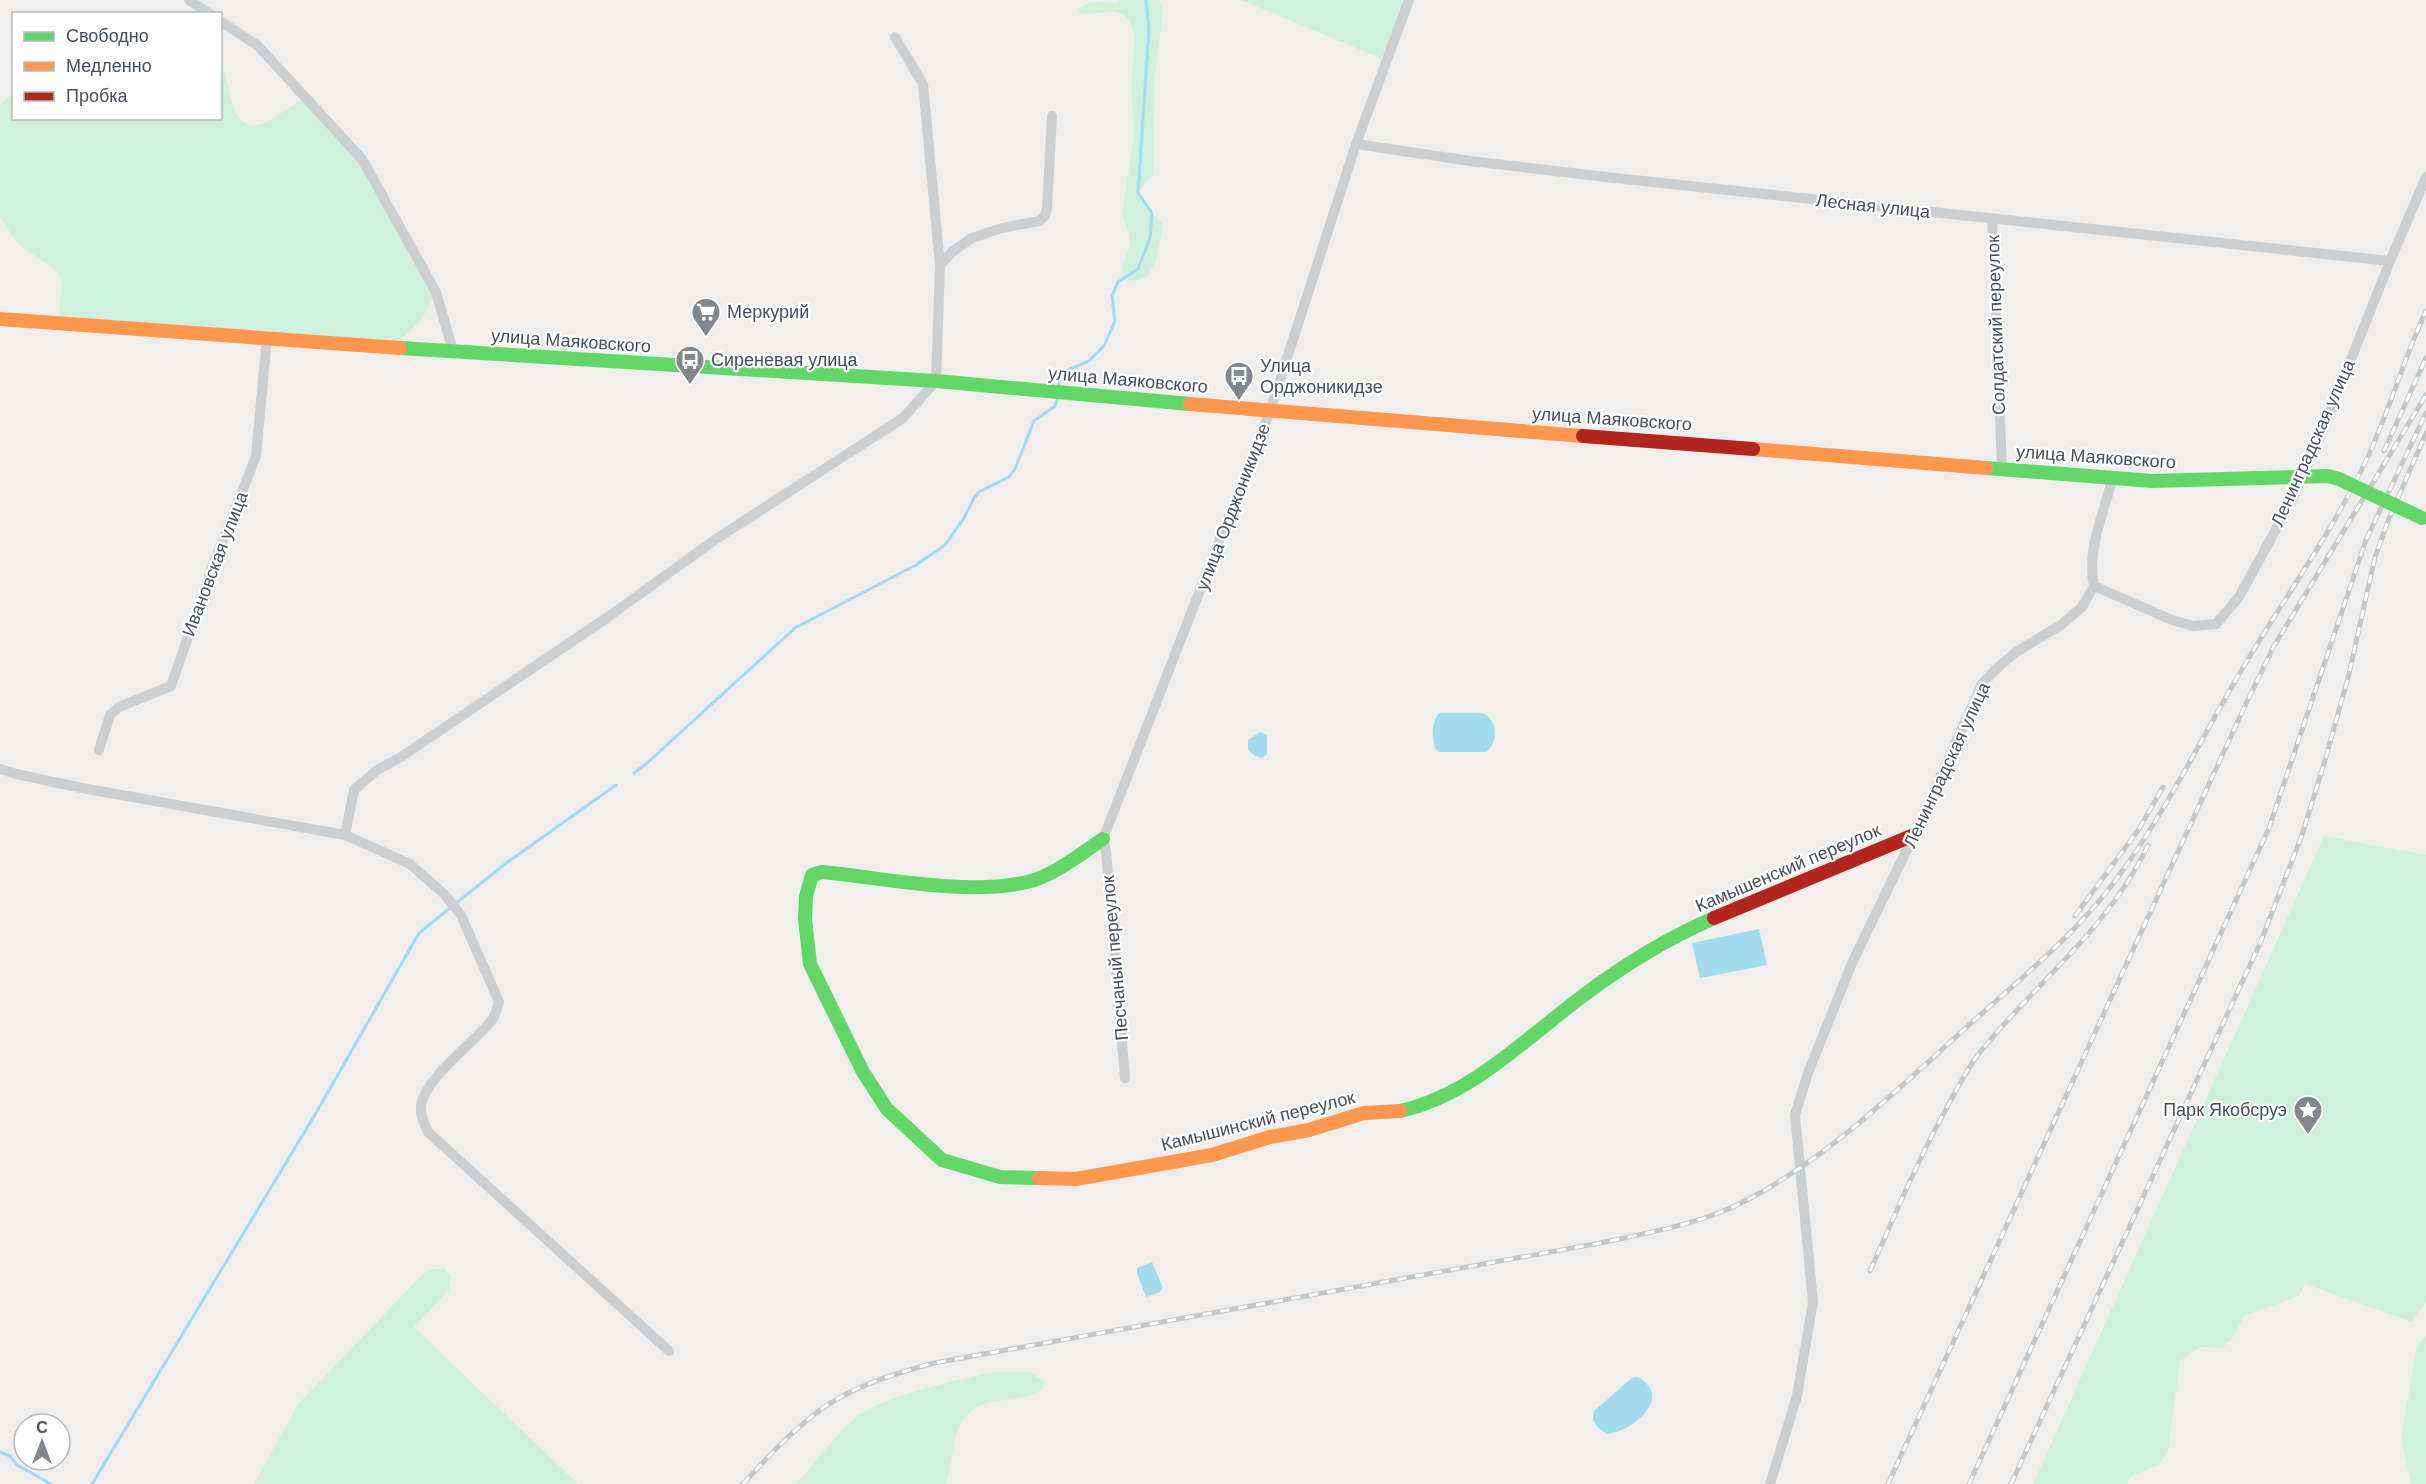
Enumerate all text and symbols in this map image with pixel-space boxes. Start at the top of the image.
legend [12,12,222,120]
text: Свободно [66,26,149,46]
text: Медленно [66,56,152,76]
text: Пробка [66,86,129,106]
street label: Лесная улица [1815,190,1932,222]
street label: Солдатский переулок [1983,235,2009,415]
supermarket icon: Меркурий [690,296,722,338]
place label: Меркурий [727,302,809,322]
street label: улица Маяковского [490,325,652,357]
bus stop icon: Сиреневая улица [674,344,706,386]
place label: Сиреневая улица [711,350,859,370]
place label: Улица Орджоникидзе [1260,356,1383,397]
street label: Ленинградская улица [2267,356,2359,529]
bus stop icon: Улица Орджоникидзе [1223,360,1255,402]
street label: улица Маяковского [1047,363,1209,397]
street label: улица Маяковского [1531,403,1693,435]
street label: улица Орджоникидзе [1192,421,1274,593]
street label: улица Маяковского [2015,441,2177,473]
street label: Ивановская улица [178,488,252,639]
street label: Ленинградская улица [1900,678,1995,851]
street label: Камышенский переулок [1693,820,1884,916]
street label: Песчаный переулок [1098,874,1132,1041]
street label: Камышинский переулок [1159,1087,1357,1155]
place icon: Парк Якобсруэ [2292,1094,2324,1136]
place label: Парк Якобсруэ [2163,1100,2287,1120]
north arrow [12,1412,72,1472]
text: С [36,1419,48,1436]

